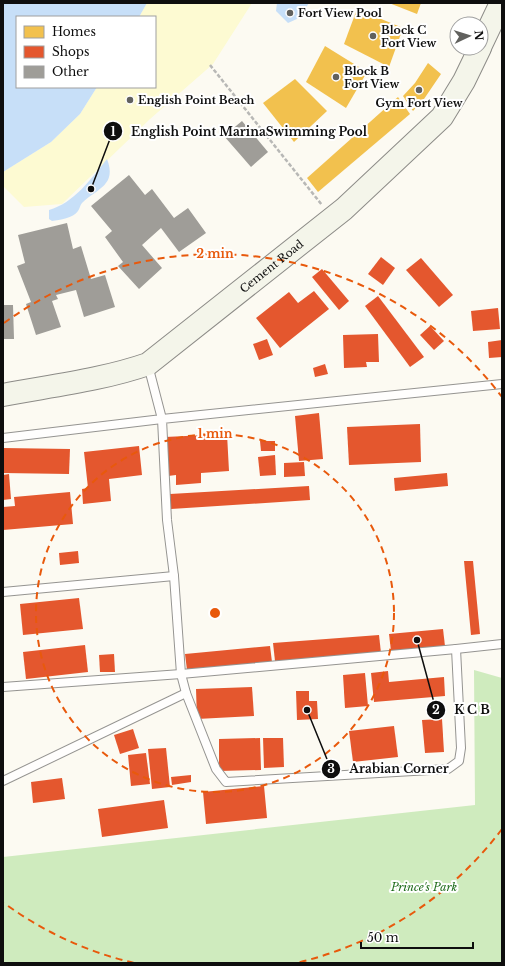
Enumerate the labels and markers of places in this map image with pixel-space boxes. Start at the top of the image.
place label: Fort View Pool [298,6,382,20]
marker: Fort View Pool [285,8,295,18]
place label: Block C Fort View [381,23,437,50]
marker: Block C Fort View [368,31,378,41]
place label: Block B Fort View [344,64,400,91]
marker: Block B Fort View [331,72,341,82]
marker: Gym Fort View [414,85,424,95]
place label: English Point Beach [138,93,255,107]
marker: English Point Beach [125,95,135,105]
place label: Gym Fort View [375,96,463,110]
callout: English Point MarinaSwimming Pool [103,119,375,143]
centre of rings [208,606,222,620]
callout: K C B [426,698,498,722]
callout: Arabian Corner [321,757,456,781]

